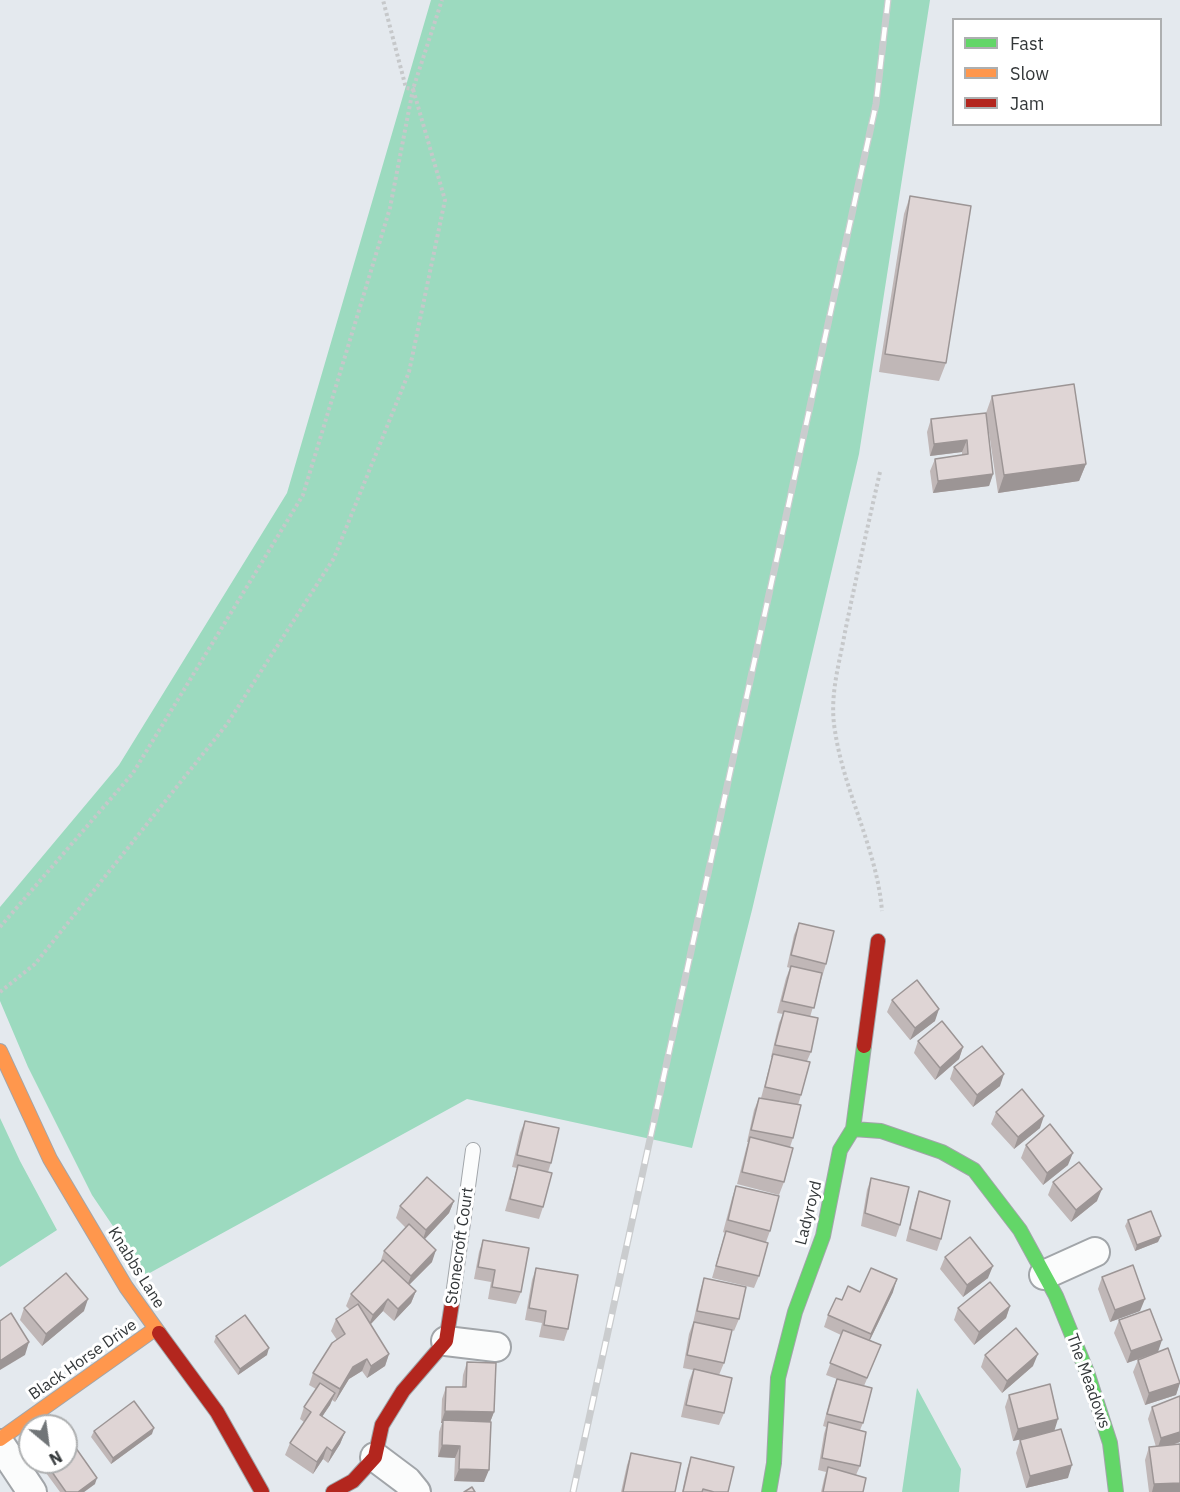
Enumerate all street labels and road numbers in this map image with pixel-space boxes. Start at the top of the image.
street label: Ladyroyd [792,1179,826,1247]
street label: Stonecroft Court [442,1186,478,1306]
street label: Knabbs Lane [103,1224,169,1312]
street label: Black Horse Drive [25,1316,141,1404]
street label: The Meadows [1062,1331,1114,1431]

